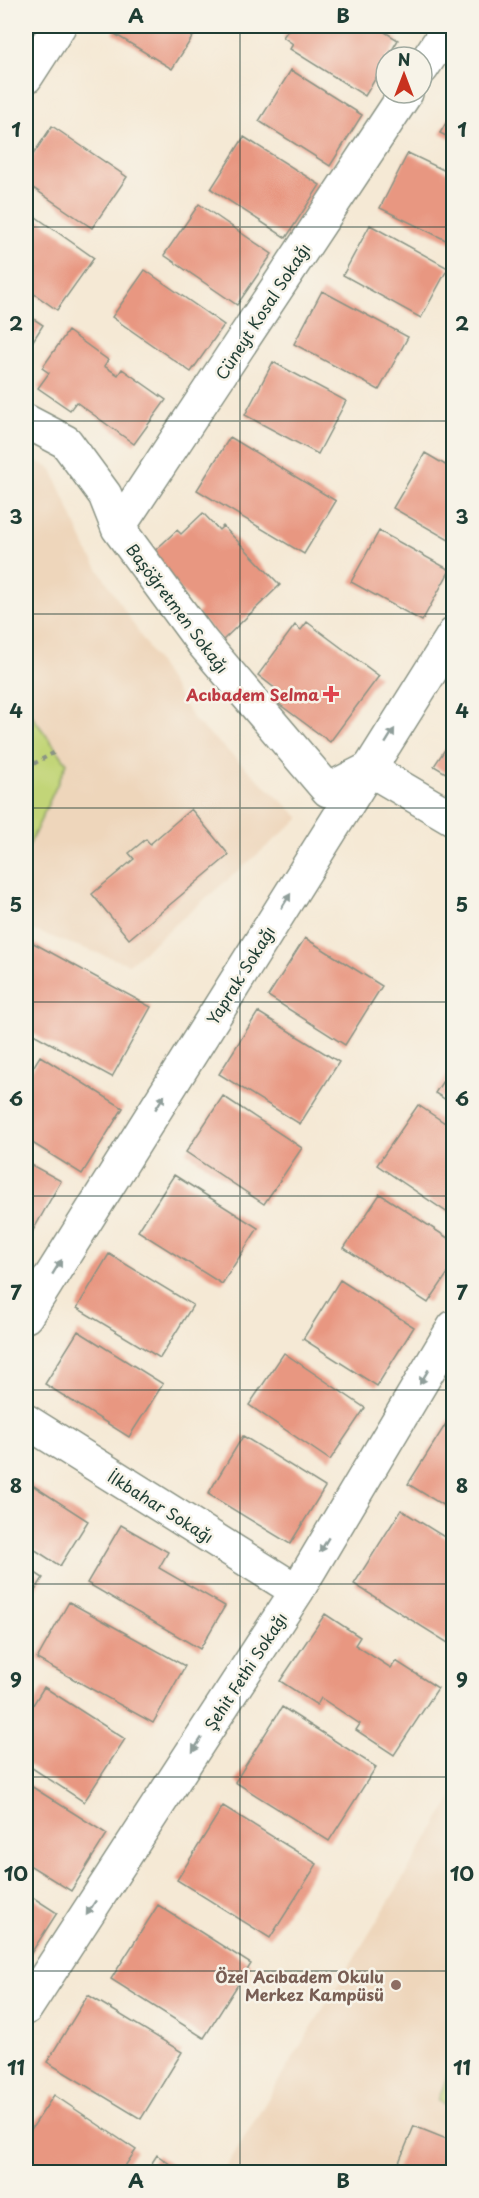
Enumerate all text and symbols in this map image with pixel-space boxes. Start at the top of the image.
text: A [128,0,144,30]
text: B [336,0,350,30]
north arrow [374,45,434,105]
text: N [398,47,410,71]
text: 1 [11,114,21,144]
text: 1 [457,114,467,144]
street label: Cüneyt Kosal Sokağı [209,238,315,384]
text: 2 [9,308,23,338]
text: 2 [455,308,469,338]
text: 3 [9,501,23,531]
text: 3 [455,501,469,531]
street label: Başöğretmen Sokağı [121,538,235,678]
place label: Acıbadem Selma [185,682,319,706]
marker: Acıbadem Selma [324,687,338,701]
text: 4 [9,695,23,725]
text: 4 [455,695,469,725]
one-way arrow [384,728,395,744]
text: 5 [10,889,22,919]
text: 5 [456,889,468,919]
one-way arrow [281,893,292,909]
street label: Yaprak Sokağı [200,921,280,1029]
text: 6 [9,1083,23,1113]
text: 6 [455,1083,469,1113]
one-way arrow [155,1093,166,1110]
one-way arrow [51,1259,62,1275]
text: 7 [10,1277,22,1307]
text: 7 [456,1277,468,1307]
one-way arrow [418,1369,429,1385]
street label: İlkbahar Sokağı [104,1464,218,1548]
text: 8 [10,1470,22,1500]
text: 8 [456,1470,468,1500]
one-way arrow [319,1537,330,1553]
street label: Şehit Fethi Sokağı [198,1607,292,1735]
text: 9 [10,1664,22,1694]
text: 9 [456,1664,468,1694]
one-way arrow [192,1737,203,1753]
text: 10 [4,1858,28,1888]
text: 10 [450,1858,474,1888]
one-way arrow [85,1900,96,1917]
place label: Özel Acıbadem Okulu Merkez Kampüsü [215,1964,384,2006]
marker: Özel Acıbadem Okulu Merkez Kampüsü [389,1978,403,1992]
text: 11 [7,2052,25,2082]
text: 11 [453,2052,471,2082]
text: A [128,2165,144,2195]
text: B [336,2165,350,2195]

